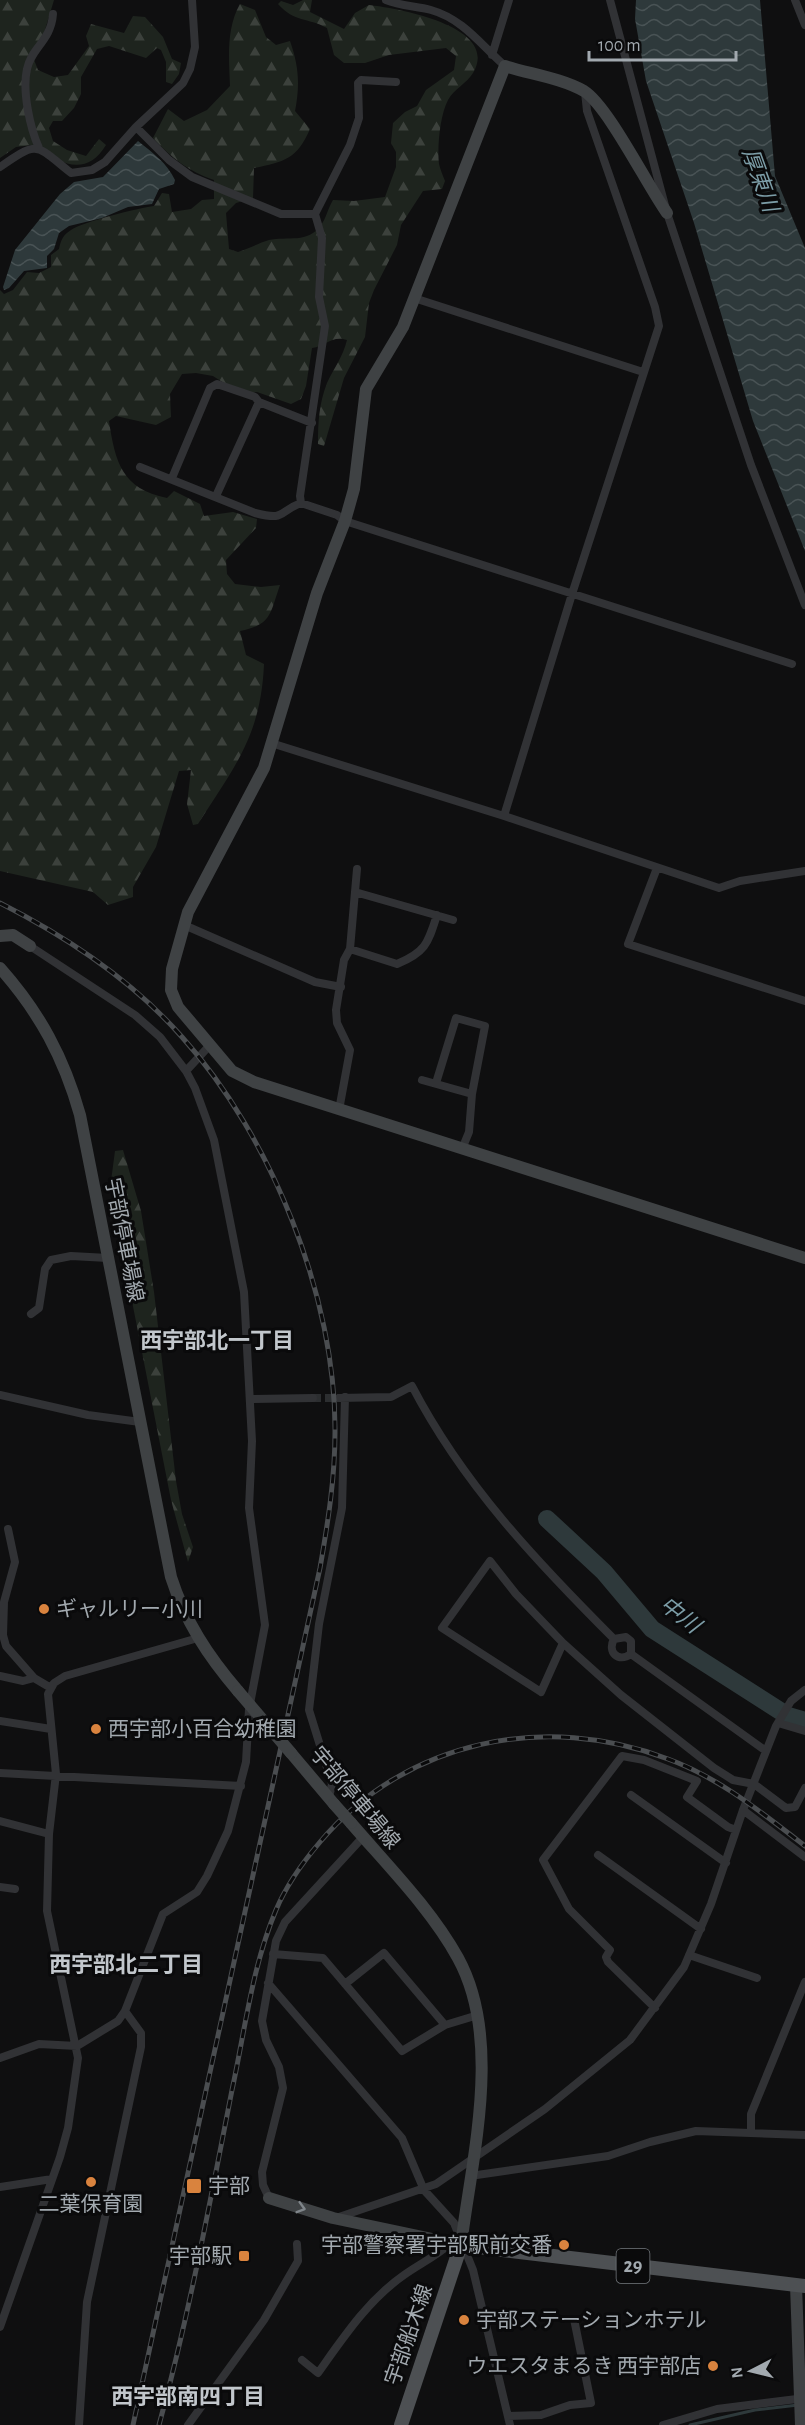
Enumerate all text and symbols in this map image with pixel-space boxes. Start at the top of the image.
scale bar [589,24,736,62]
text: 100 m [598,37,641,55]
water label: 厚東川 [738,145,783,217]
street label: 宇部停車場線 [102,1176,147,1304]
district label: 西宇部北一丁目 [140,1329,294,1352]
water label: 中川 [656,1592,706,1638]
place label: ギャルリー小川 [56,1598,203,1620]
marker: ギャルリー小川 [37,1602,51,1616]
place label: 西宇部小百合幼稚園 [108,1718,297,1740]
marker: 西宇部小百合幼稚園 [89,1722,103,1736]
street label: 宇部停車場線 [306,1742,404,1853]
district label: 西宇部北二丁目 [49,1953,203,1976]
marker: 二葉保育園 [84,2175,98,2189]
place label: 宇部 [208,2175,250,2197]
marker: 宇部 [185,2177,203,2195]
place label: 二葉保育園 [39,2193,144,2215]
one-way arrow [296,2200,306,2213]
place label: 宇部警察署宇部駅前交番 [321,2234,552,2256]
marker: 宇部警察署宇部駅前交番 [557,2238,571,2252]
place label: 宇部駅 [169,2245,232,2267]
marker: 宇部駅 [237,2249,251,2263]
road number: 29 [616,2249,650,2283]
street label: 宇部船木線 [381,2282,436,2388]
place label: 宇部ステーションホテル [476,2309,707,2331]
marker: 宇部ステーションホテル [457,2313,471,2327]
north arrow [721,2341,781,2401]
place label: ウエスタまるき 西宇部店 [467,2355,701,2377]
marker: ウエスタまるき 西宇部店 [706,2359,720,2373]
text: N [728,2366,746,2379]
district label: 西宇部南四丁目 [111,2385,265,2408]

